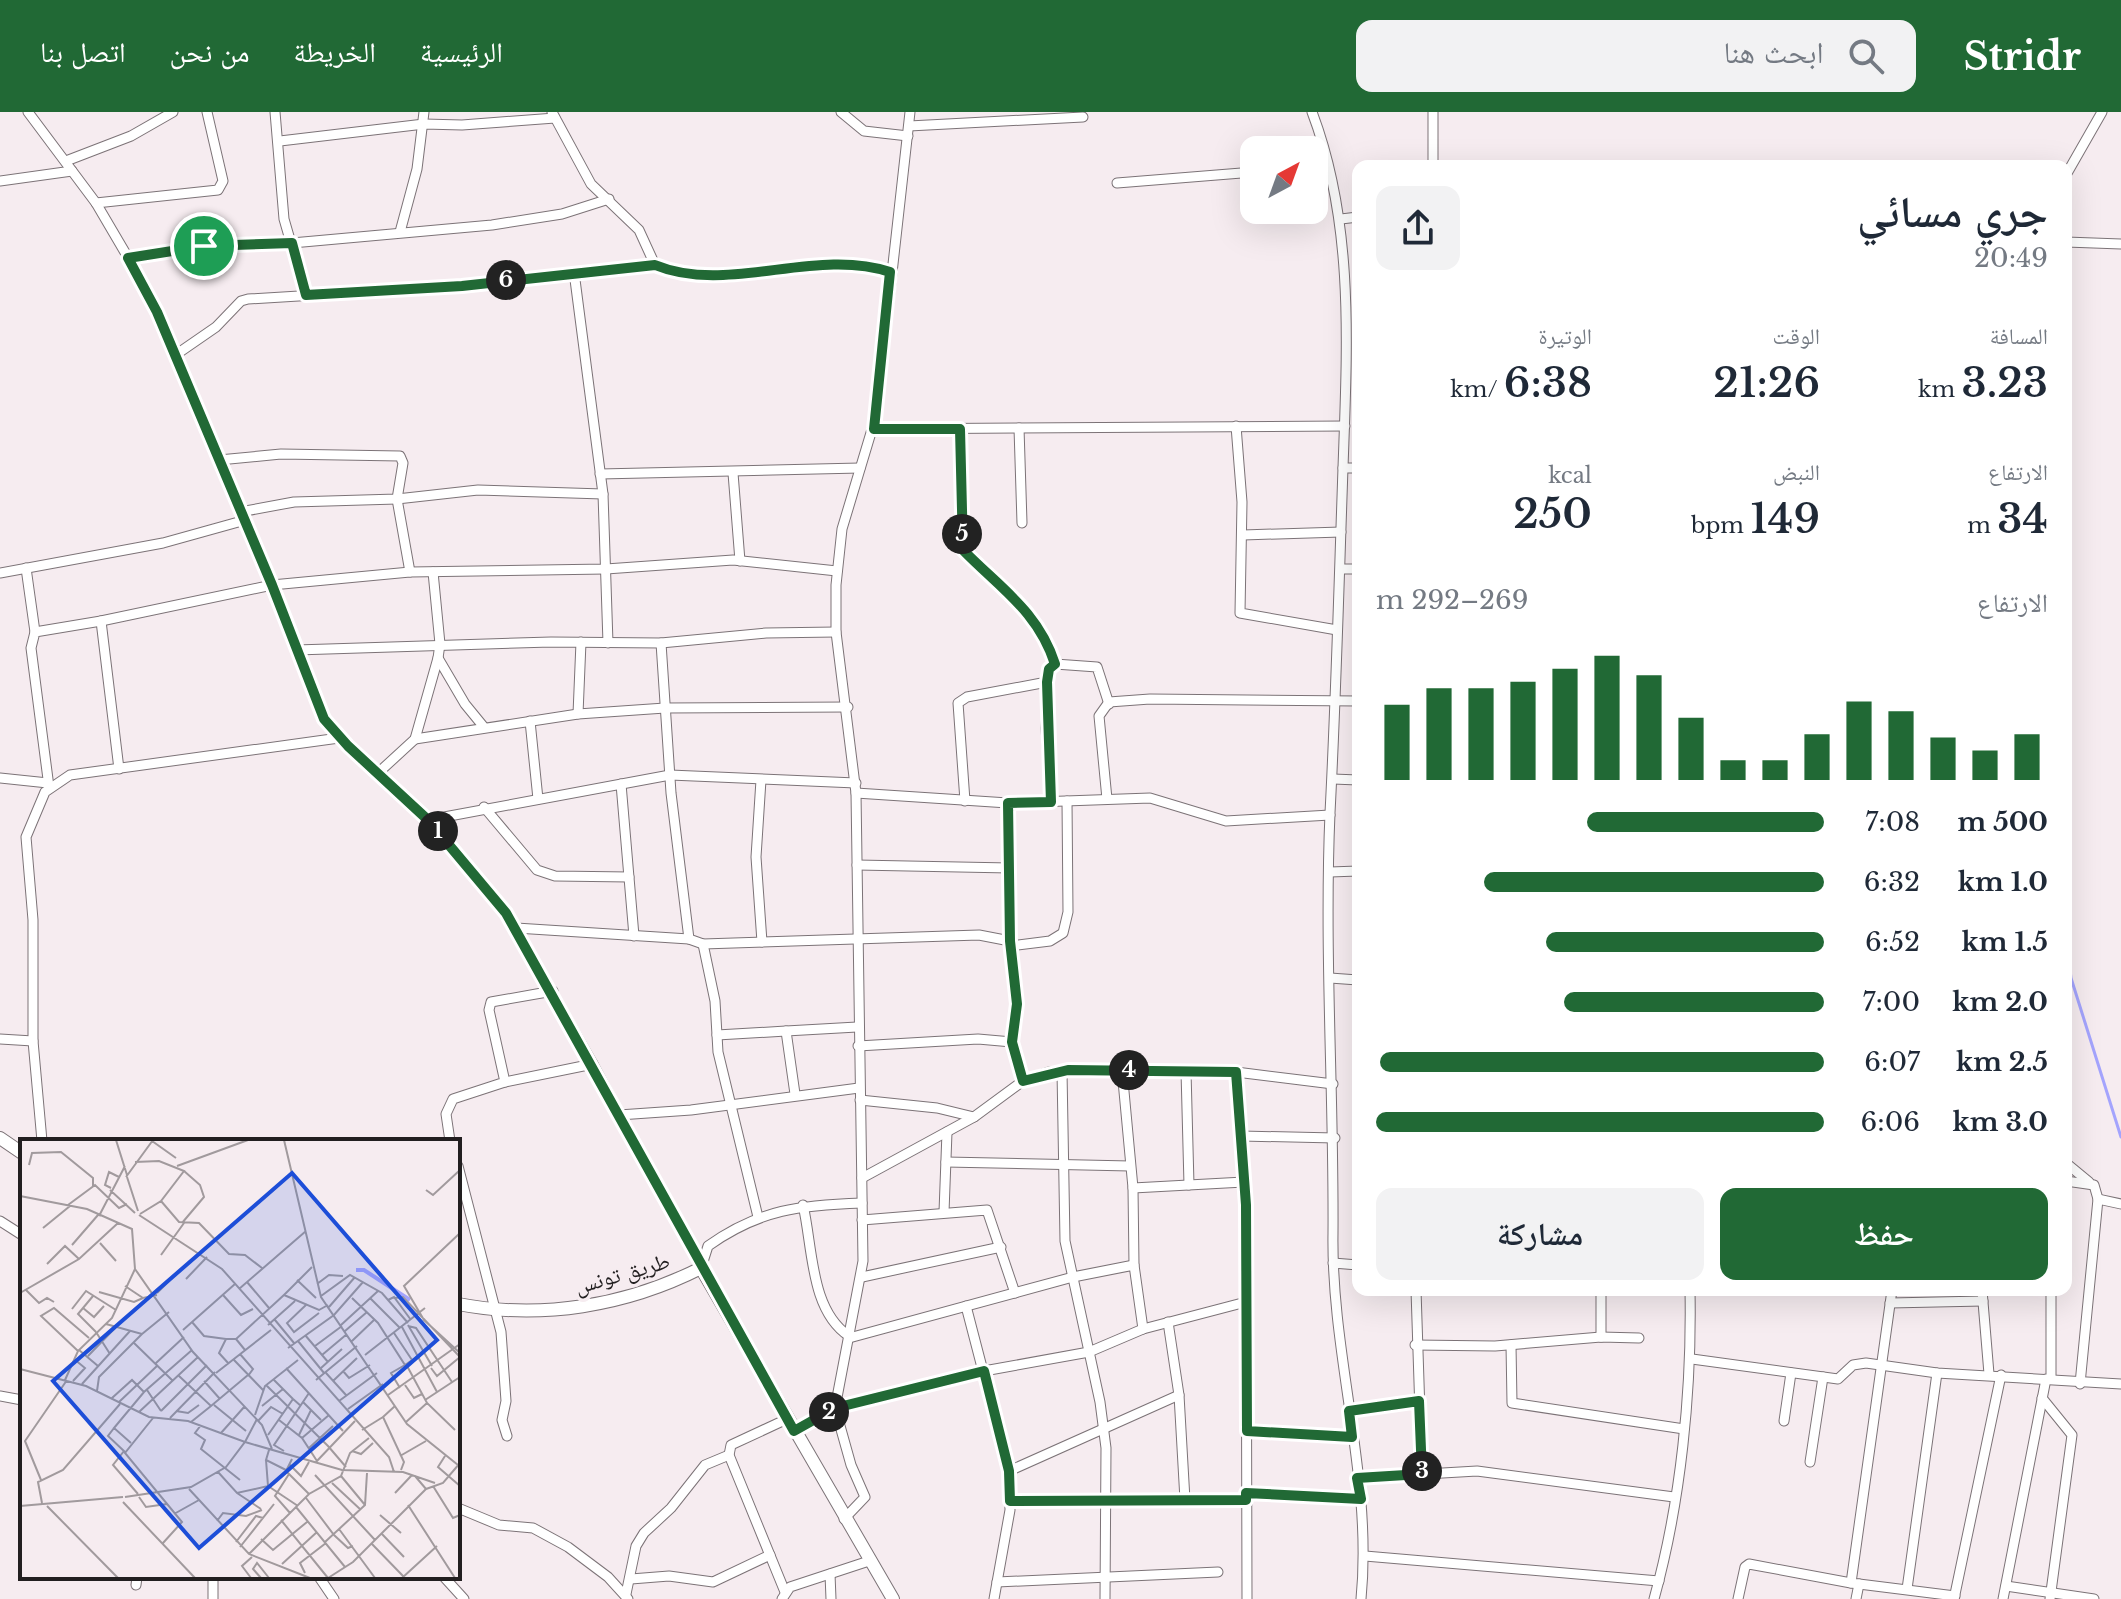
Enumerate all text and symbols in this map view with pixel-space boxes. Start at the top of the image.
search box [1356,20,1916,92]
text: Stridr [1964,33,2081,80]
text: ابحث هنا [1723,34,1824,71]
icon: search [1844,34,1888,78]
text: اتصل بنا [40,35,126,70]
text: من نحن [170,35,250,70]
text: الخريطة [294,35,376,70]
text: الرئيسية [420,35,503,70]
north arrow [1240,136,1328,224]
map controls [1240,136,1328,224]
text: جري مسائي [1857,184,2048,239]
button: share [1376,186,1460,270]
pin [170,212,238,280]
icon: arrive [182,224,226,268]
text: 20:49 [1974,242,2048,274]
pin: 6 [486,260,526,300]
text: 6 [499,266,513,293]
text: الوتيرة [1538,323,1592,350]
text: الوقت [1773,323,1820,350]
text: المسافة [1990,323,2048,350]
text: 6:38 [1504,358,1592,408]
text: 21:26 [1713,358,1820,408]
text: 3.23 [1962,358,2048,408]
text: /km [1450,376,1504,403]
text: km [1918,376,1962,403]
text: النبض [1773,459,1820,486]
text: الارتفاع [1988,459,2048,486]
text: kcal [1548,462,1592,489]
text: 250 [1513,489,1592,539]
text: 149 [1750,494,1820,544]
text: 34 [1997,494,2048,544]
text: bpm [1691,512,1750,539]
text: m [1967,512,1997,539]
pin: 5 [942,514,982,554]
text: 5 [955,520,969,547]
text: 269–292 m [1376,584,1528,616]
text: الارتفاع [1977,587,2048,619]
text: 7:08 [1865,806,1920,838]
text: 500 m [1958,806,2048,838]
pin: 1 [418,811,458,851]
text: 1 [433,817,443,844]
text: 6:32 [1864,866,1920,898]
text: 1.0 km [1958,866,2048,898]
text: 6:52 [1865,926,1920,958]
text: 1.5 km [1961,926,2048,958]
text: 7:00 [1862,986,1920,1018]
text: 2.0 km [1952,986,2048,1018]
text: 6:07 [1864,1046,1920,1078]
text: 2.5 km [1956,1046,2048,1078]
pin: 4 [1109,1050,1149,1090]
text: 4 [1122,1056,1136,1083]
text: 6:06 [1861,1106,1920,1138]
text: 3.0 km [1953,1106,2048,1138]
inset map [20,1139,460,1579]
button: مشاركة [1376,1188,1704,1280]
button: حفظ [1720,1188,2048,1280]
street label: طريق تونس [571,1247,673,1300]
pin: 2 [809,1392,849,1432]
text: 2 [822,1398,836,1425]
pin: 3 [1402,1451,1442,1491]
text: 3 [1415,1457,1429,1484]

